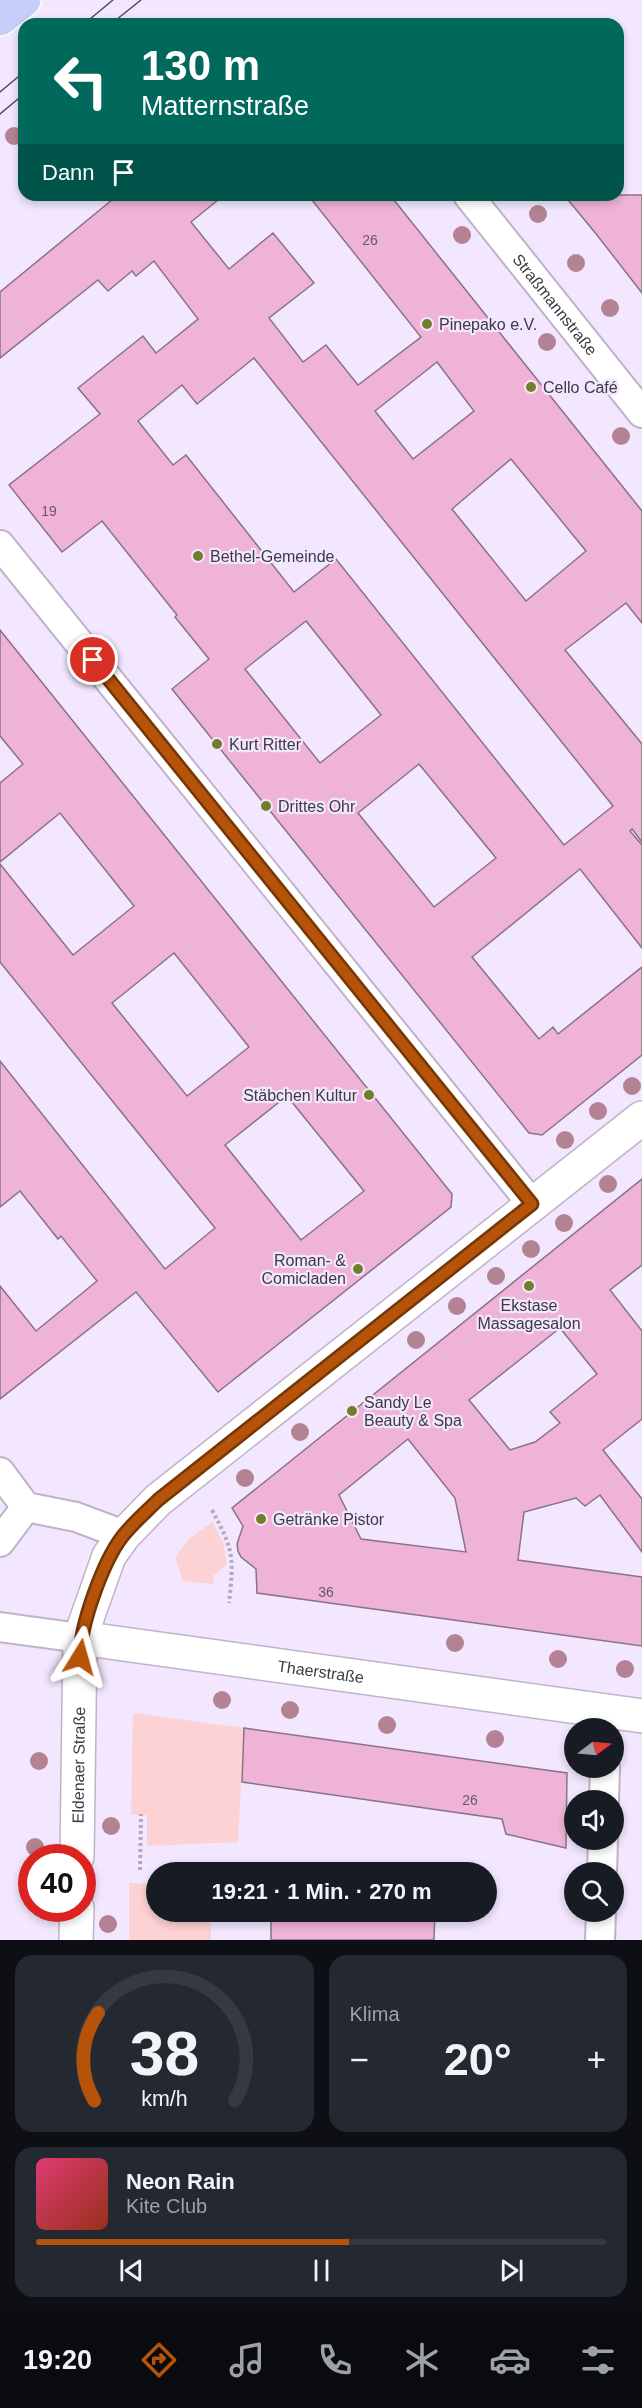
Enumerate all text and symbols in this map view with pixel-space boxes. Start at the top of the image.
icon: left [42,42,120,120]
text: 130 m [141,42,260,89]
text: Matternstraße [141,91,309,121]
icon: arrive [107,156,140,189]
text: Dann [42,160,95,185]
house number: 26 [362,232,378,248]
street label: Straßmannstraße [509,251,600,359]
place label: Pinepako e.V. [439,316,537,333]
marker: Pinepako e.V. [420,317,434,331]
place label: Cello Café [543,379,618,396]
marker: Cello Café [524,380,538,394]
house number: 19 [41,503,57,519]
place label: Bethel-Gemeinde [210,548,335,565]
marker: Bethel-Gemeinde [191,549,205,563]
pin [67,634,118,685]
icon: arrive [76,643,109,676]
place label: Kurt Ritter [229,736,302,753]
marker: Kurt Ritter [210,737,224,751]
place label: Drittes Ohr [278,798,356,815]
marker: Drittes Ohr [259,799,273,813]
place label: Stäbchen Kultur [243,1087,358,1104]
marker: Stäbchen Kultur [362,1088,376,1102]
place label: Roman- & Comicladen [262,1252,346,1287]
marker: Roman- & Comicladen [351,1262,365,1276]
marker: Ekstase Massagesalon [522,1279,536,1293]
place label: Ekstase Massagesalon [477,1297,581,1332]
place label: Sandy Le Beauty & Spa [364,1394,462,1429]
marker: Sandy Le Beauty & Spa [345,1404,359,1418]
place label: Getränke Pistor [273,1511,385,1528]
marker: Getränke Pistor [254,1512,268,1526]
house number: 36 [318,1584,334,1600]
position arrow [48,1625,112,1689]
street label: Thaerstraße [276,1657,365,1686]
street label: Eldenaer Straße [69,1707,88,1823]
north arrow [564,1718,624,1778]
map controls [564,1718,624,1922]
button: sound [564,1790,624,1850]
house number: 26 [462,1792,478,1808]
speed limit sign: 40 [18,1844,96,1922]
button: search [564,1862,624,1922]
text: 19:21 · 1 Min. · 270 m [211,1879,432,1904]
text: Klima [350,2003,400,2025]
text: 38 [130,2019,199,2088]
text: 20° [444,2034,512,2085]
text: − [350,2041,369,2078]
text: + [587,2041,606,2078]
text: km/h [141,2087,187,2111]
text: Neon Rain [126,2169,235,2194]
text: Kite Club [126,2195,207,2217]
icon: previous [115,2254,148,2287]
icon: pause [305,2254,338,2287]
icon: next [495,2254,528,2287]
icon: directions [138,2339,180,2381]
icon: music [226,2339,268,2381]
icon: phone [314,2339,356,2381]
icon: climate [401,2339,443,2381]
icon: car [489,2339,531,2381]
icon: filters [577,2339,619,2381]
text: 19:20 [23,2345,92,2375]

